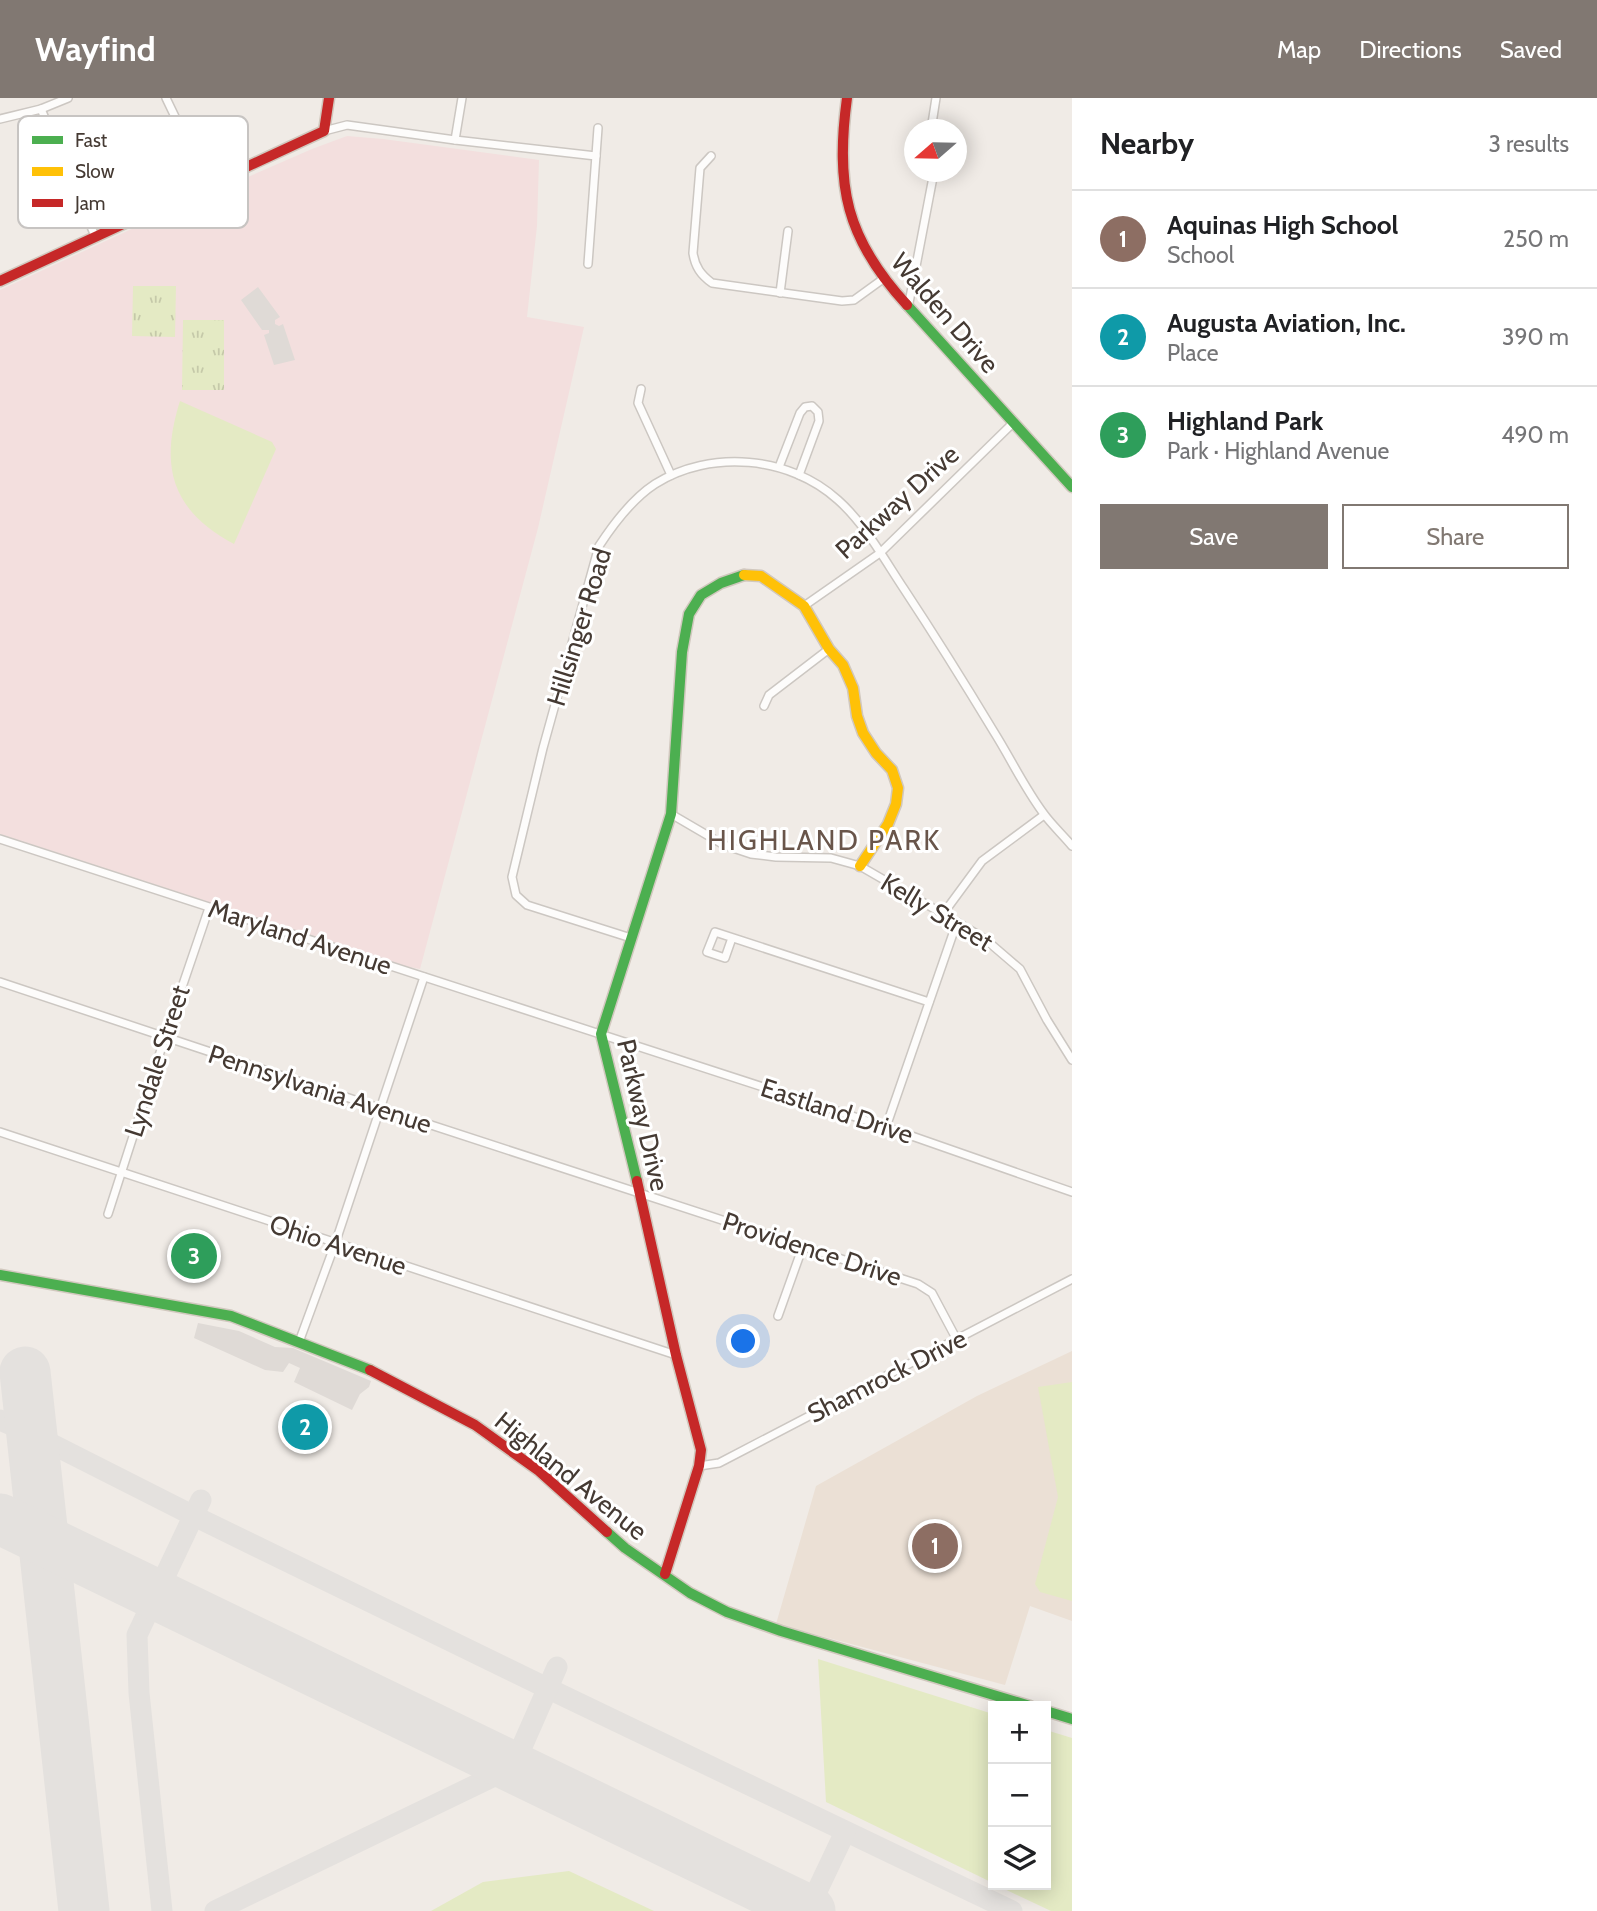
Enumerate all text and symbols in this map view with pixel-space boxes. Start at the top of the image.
text: Wayfind [35,29,156,69]
text: Map [1277,35,1321,64]
text: Directions [1359,35,1462,64]
text: Saved [1500,35,1562,64]
legend [18,116,248,228]
north arrow [904,119,967,182]
text: Nearby [1100,125,1194,162]
text: Fast [75,129,108,152]
text: 3 results [1488,130,1569,158]
text: Slow [75,160,115,183]
text: Jam [74,192,105,215]
text: Aquinas High School [1167,209,1398,241]
text: 1 [1119,225,1127,253]
text: 250 m [1503,225,1569,253]
text: School [1167,241,1234,269]
street label: Walden Drive [884,246,1006,380]
text: Augusta Aviation, Inc. [1167,307,1406,339]
text: 2 [1117,323,1129,351]
text: 390 m [1502,323,1569,351]
text: Place [1167,339,1219,367]
text: Highland Park [1167,405,1323,437]
text: 3 [1117,421,1129,449]
text: 490 m [1501,421,1569,449]
text: Park · Highland Avenue [1167,437,1389,465]
street label: Parkway Drive [829,438,965,566]
button: Save [1100,504,1328,569]
button: Share [1342,504,1569,569]
street label: Hillsinger Road [540,544,618,710]
district label: HIGHLAND PARK [707,823,941,857]
street label: Kelly Street [875,866,999,958]
street label: Maryland Avenue [204,892,396,982]
street label: Lyndale Street [117,981,197,1141]
street label: Parkway Drive [610,1036,676,1194]
street label: Pennsylvania Avenue [204,1038,436,1140]
street label: Eastland Drive [757,1071,917,1151]
street label: Providence Drive [718,1205,906,1293]
street label: Ohio Avenue [265,1208,411,1282]
pin: 3 [171,1230,217,1282]
street label: Shamrock Drive [802,1322,972,1430]
your location [726,1324,760,1358]
pin: 2 [282,1401,328,1453]
street label: Highland Avenue [488,1405,654,1547]
pin: 1 [912,1520,958,1572]
map controls [988,1701,1051,1890]
button: + [988,1701,1051,1764]
button: − [988,1764,1051,1827]
button: layers [988,1827,1051,1890]

